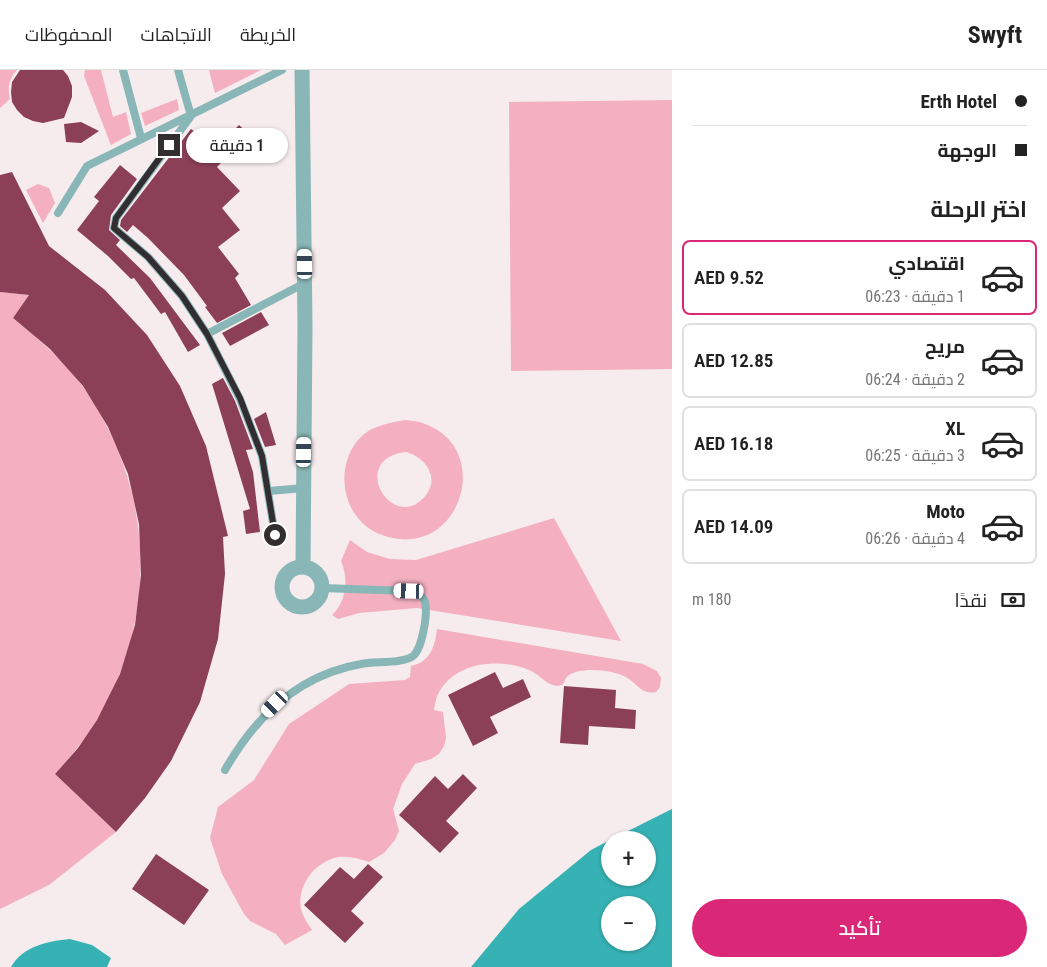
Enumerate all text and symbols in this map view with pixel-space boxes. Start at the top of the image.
text: Swyft [968,21,1022,49]
text: المحفوظات [25,24,113,45]
text: الاتجاهات [141,24,212,45]
text: الخريطة [240,24,296,45]
text: Erth Hotel [921,90,997,113]
callout: 1 دقيقة [186,128,289,162]
route end [158,134,180,156]
text: 1 دقيقة [210,136,264,155]
text: الوجهة [937,139,997,162]
text: اختر الرحلة [930,197,1027,222]
car [297,249,312,279]
text: اقتصادي [889,252,965,275]
icon: car [980,255,1025,300]
text: AED 9.52 [694,266,764,289]
text: 1 دقيقة · 06:23 [865,287,965,306]
text: مريح [925,335,965,358]
icon: car [980,338,1025,383]
text: AED 12.85 [694,349,773,372]
text: 2 دقيقة · 06:24 [865,370,965,389]
text: XL [945,417,965,440]
icon: car [980,421,1025,466]
text: AED 16.18 [694,432,773,455]
car [296,437,311,467]
text: 3 دقيقة · 06:25 [865,446,965,465]
text: Moto [926,500,965,523]
icon: car [980,504,1025,549]
text: AED 14.09 [694,515,773,538]
route start [264,524,286,546]
text: 4 دقيقة · 06:26 [865,529,965,548]
car [393,583,424,599]
icon: cash [999,586,1027,614]
text: نقدًا [955,589,987,612]
text: 180 m [692,590,731,609]
car [259,688,290,720]
map controls [601,831,656,951]
button: + [601,831,656,886]
button: − [601,896,656,951]
button: تأكيد [692,899,1027,957]

